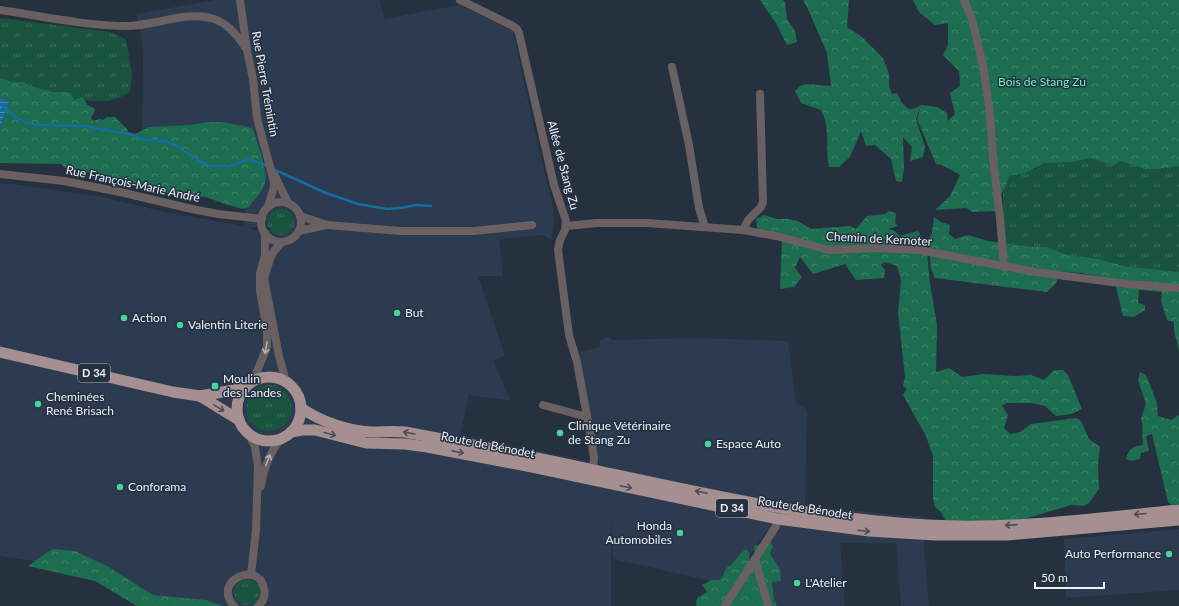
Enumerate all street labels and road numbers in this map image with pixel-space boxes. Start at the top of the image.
street label: Rue Pierre Trémintin [249,30,282,138]
street label: Allée de Stang Zu [544,119,583,211]
street label: Rue François-Marie André [65,162,202,205]
street label: Chemin de Kernoter [826,228,933,249]
road number: D 34 [78,364,110,382]
street label: Route de Bénodet [440,428,537,461]
street label: Route de Bénodet [757,493,854,522]
road number: D 34 [716,499,748,517]

